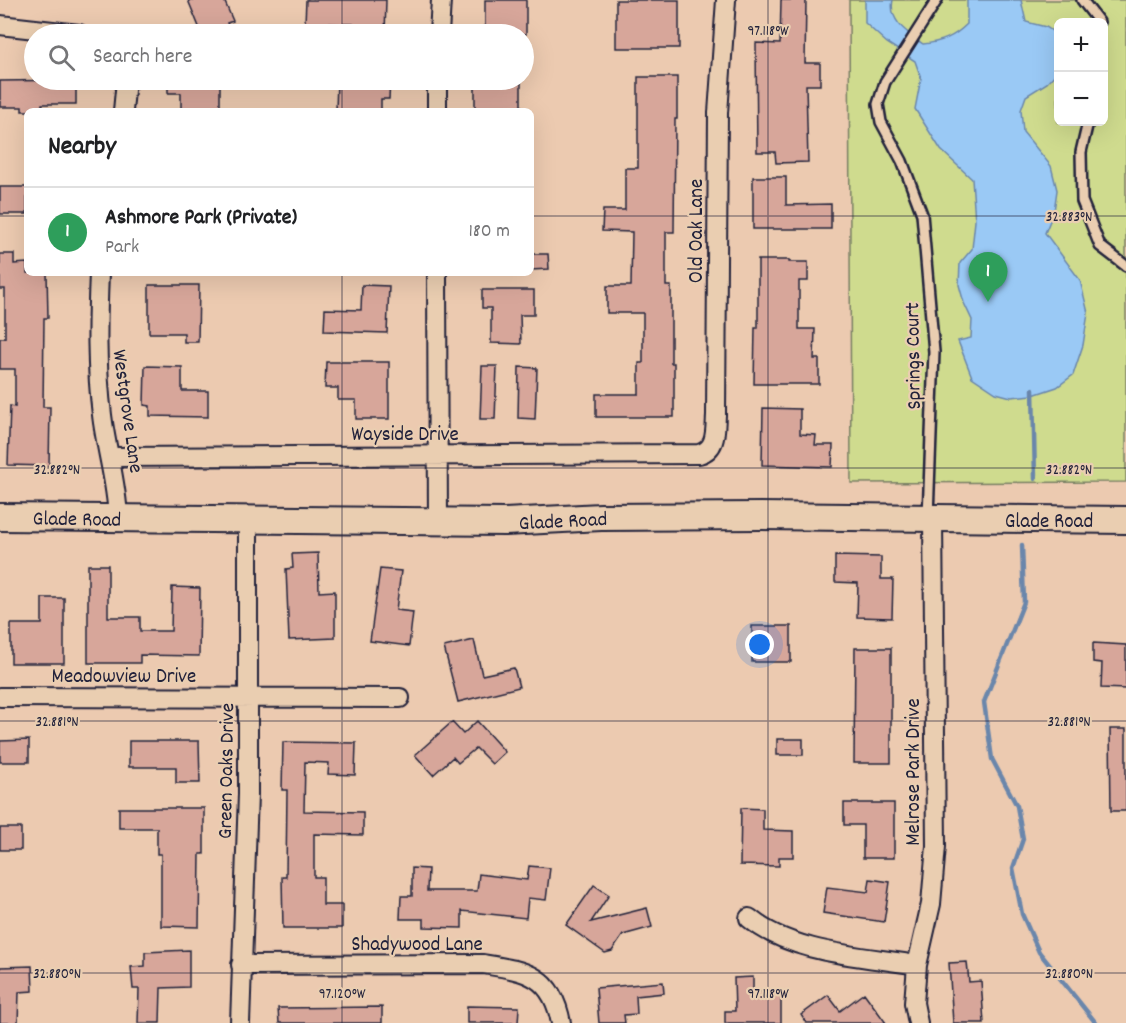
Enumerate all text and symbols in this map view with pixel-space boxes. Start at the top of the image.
map controls [1054,18,1108,126]
button: + [1054,18,1108,72]
text: 97.118°W [747,21,789,43]
search box [24,24,534,90]
icon: search [45,41,78,74]
text: Search here [93,42,192,73]
button: − [1054,72,1108,126]
text: Nearby [48,129,116,166]
street label: Old Oak Lane [683,179,713,283]
text: Ashmore Park (Private) [105,203,297,234]
text: 32.883°N [1046,207,1092,229]
text: 1 [65,218,70,246]
text: 180 m [468,218,510,246]
text: Park [105,234,139,262]
pin: 1 [968,252,1008,302]
street label: Springs Court [899,302,931,410]
street label: Westgrove Lane [103,348,150,475]
street label: Wayside Drive [351,421,459,451]
text: 32.882°N [34,460,80,482]
text: 32.882°N [1046,460,1092,482]
street label: Glade Road [32,505,122,537]
street label: Glade Road [518,506,608,540]
street label: Glade Road [1005,508,1093,538]
your location [745,630,774,659]
street label: Meadowview Drive [52,663,196,693]
street label: Melrose Park Drive [900,698,930,846]
street label: Green Oaks Drive [212,703,244,839]
text: 32.881°N [35,712,79,734]
text: 32.881°N [1047,712,1091,734]
street label: Shadywood Lane [351,931,483,961]
text: 32.880°N [33,964,81,986]
text: 32.880°N [1045,964,1093,986]
text: 97.120°W [319,984,366,1006]
text: 97.118°W [747,984,789,1006]

